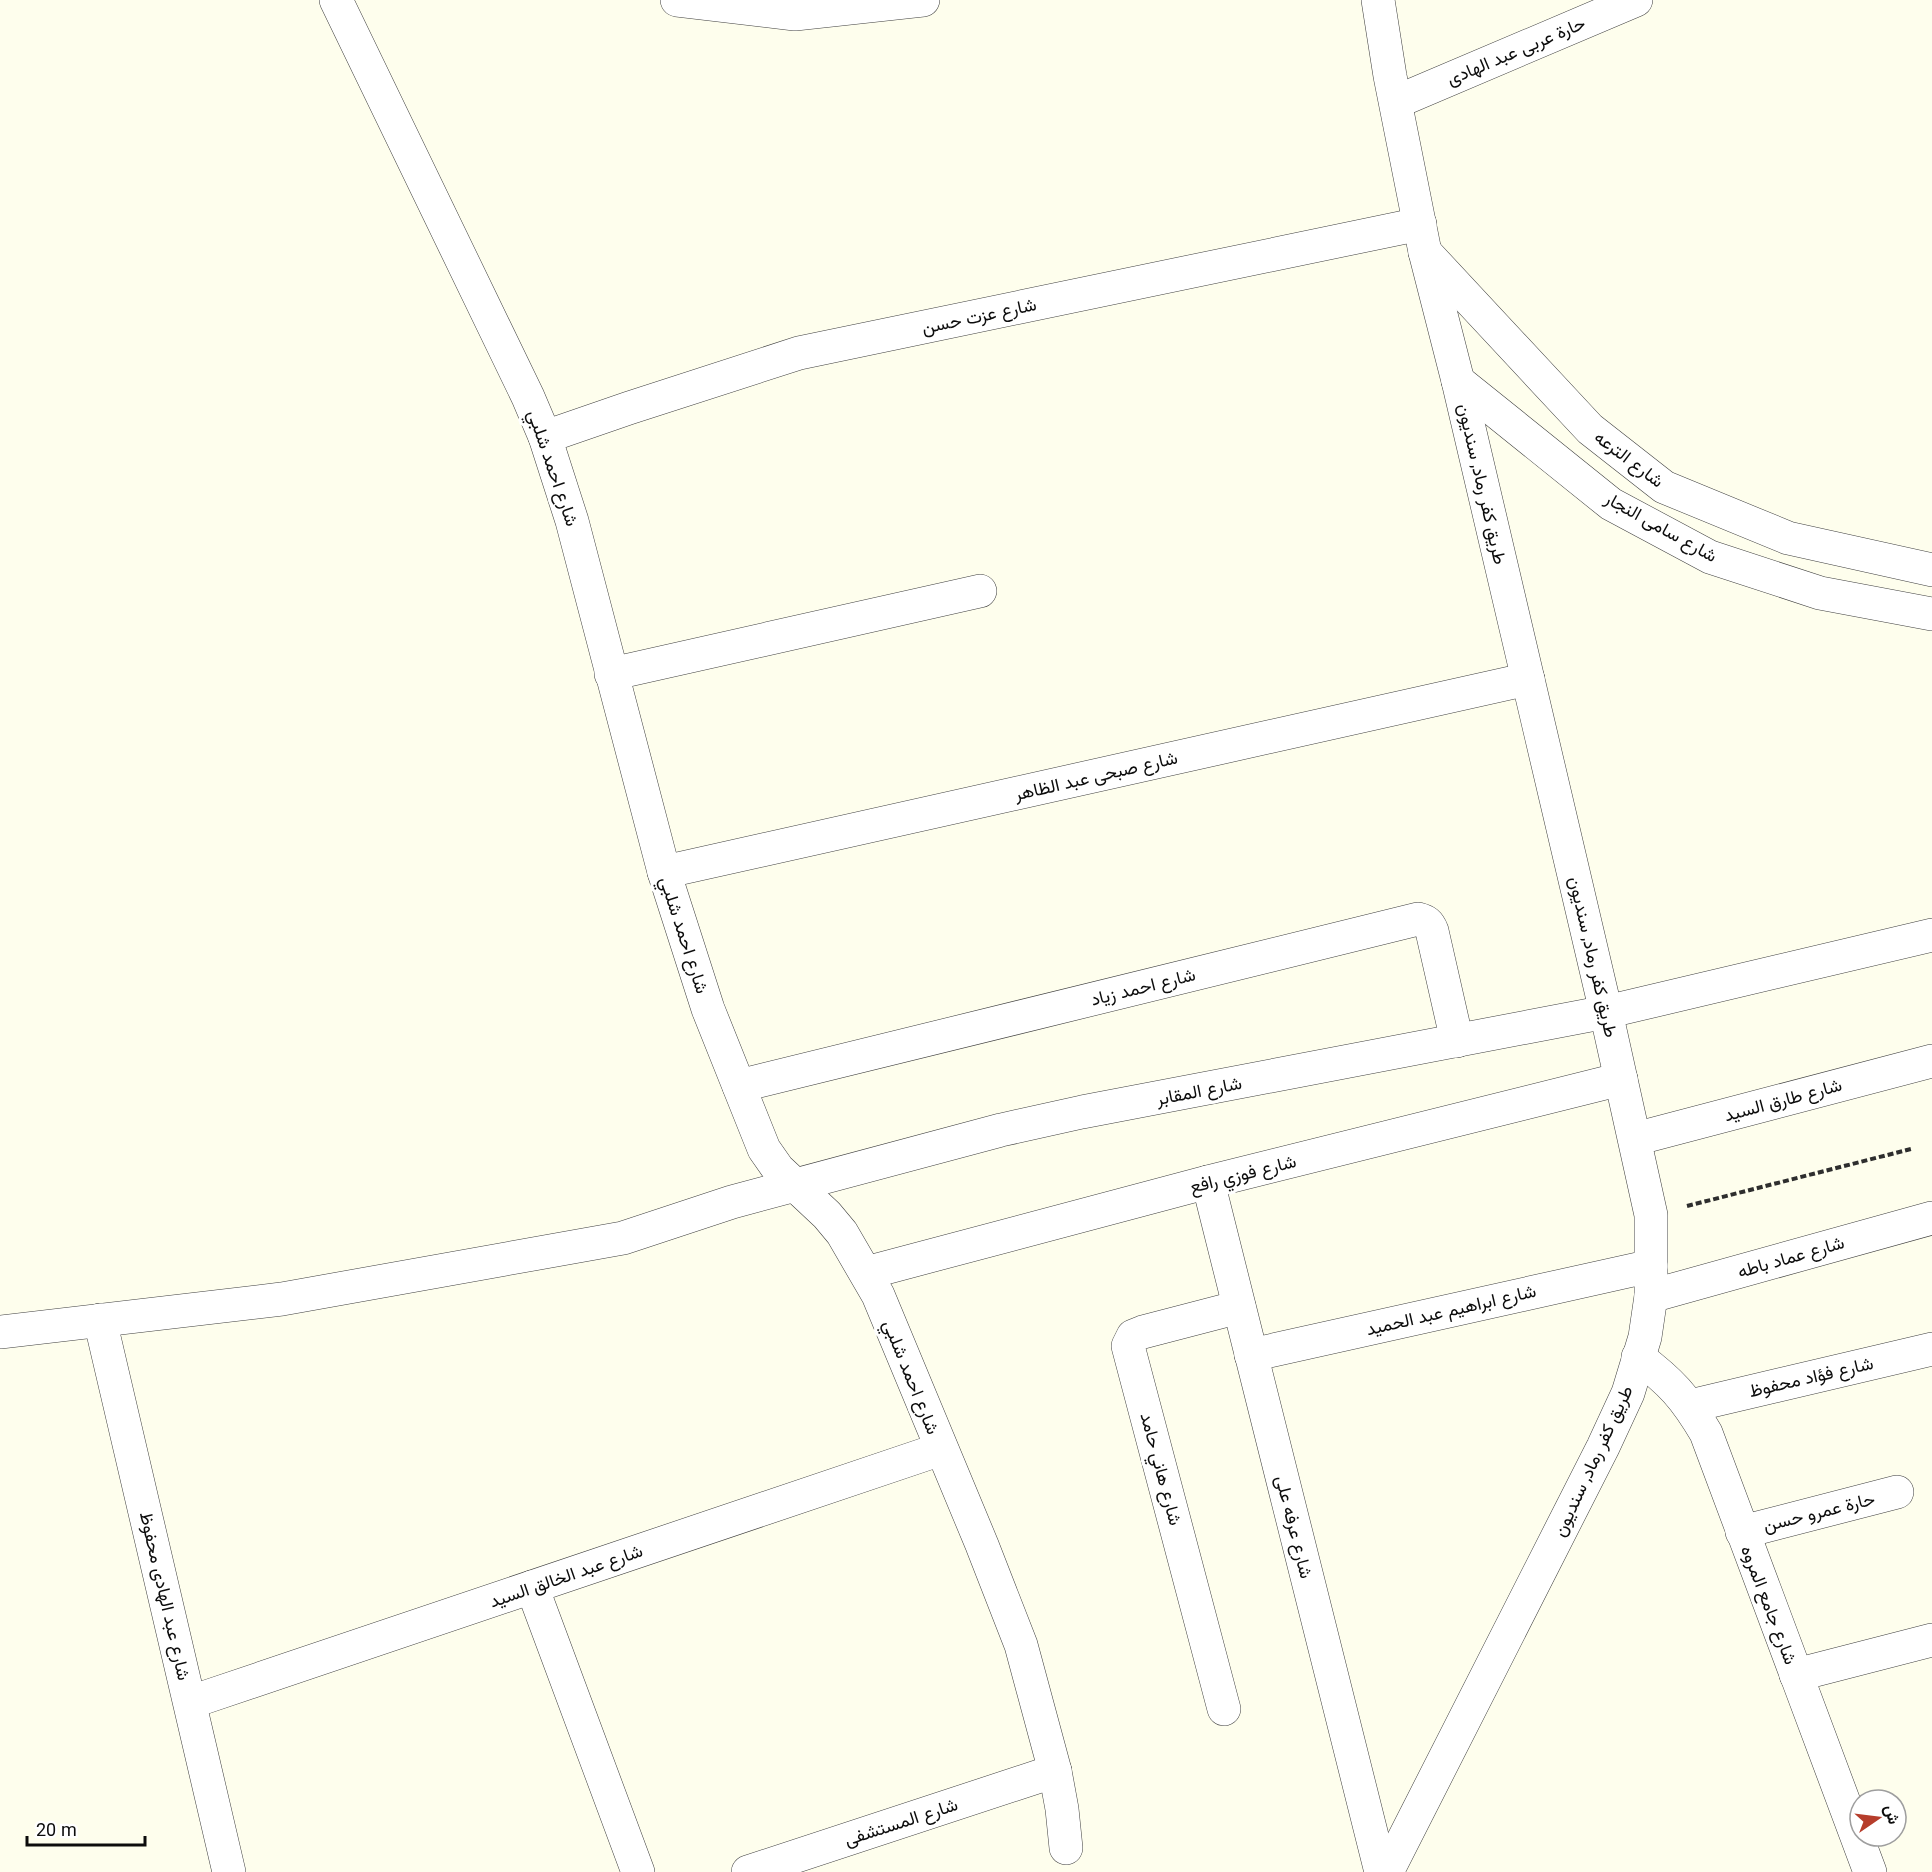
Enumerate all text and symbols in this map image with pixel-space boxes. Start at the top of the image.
street label: حارة عربى عبد الهادى [1443,11,1591,95]
street label: شارع عزت حسن [919,292,1039,344]
street label: طريق كفر رماد, سنديون [1448,401,1512,568]
street label: شارع احمد شلبي [518,407,584,531]
street label: شارع الترعه [1587,425,1669,496]
street label: شارع سامى النجار [1598,486,1721,571]
street label: شارع صبحى عبد الظاهر [1011,746,1181,811]
street label: شارع احمد شلبي [650,874,714,998]
street label: طريق كفر رماد, سنديون [1559,874,1623,1041]
street label: شارع احمد زياد [1088,962,1199,1015]
street label: شارع المقابر [1153,1071,1245,1115]
street label: شارع طارق السيد [1721,1073,1846,1131]
street label: شارع فوزي رافع [1187,1149,1300,1203]
street label: شارع عماد باطه [1735,1230,1848,1288]
street label: شارع ابراهيم عبد الحميد [1364,1279,1539,1345]
street label: شارع احمد شلبي [873,1316,945,1439]
street label: شارع فؤاد محفوظ [1746,1351,1876,1407]
street label: طريق كفر رماد, سنديون [1547,1381,1642,1542]
street label: شارع هاني حامد [1131,1410,1188,1529]
street label: شارع عرفه على [1266,1473,1318,1582]
street label: حارة عمرو حسن [1761,1487,1878,1541]
street label: شارع عبد الهادى محفوظ [130,1509,196,1684]
street label: شارع عبد الخالق السيد [486,1539,647,1617]
street label: شارع جامع المروه [1732,1542,1803,1669]
north arrow [1848,1788,1908,1848]
street label: شارع المستشفى [841,1792,962,1855]
text: ش [1876,1803,1905,1827]
scale bar [27,1809,146,1847]
text: 20 m [36,1818,77,1846]

